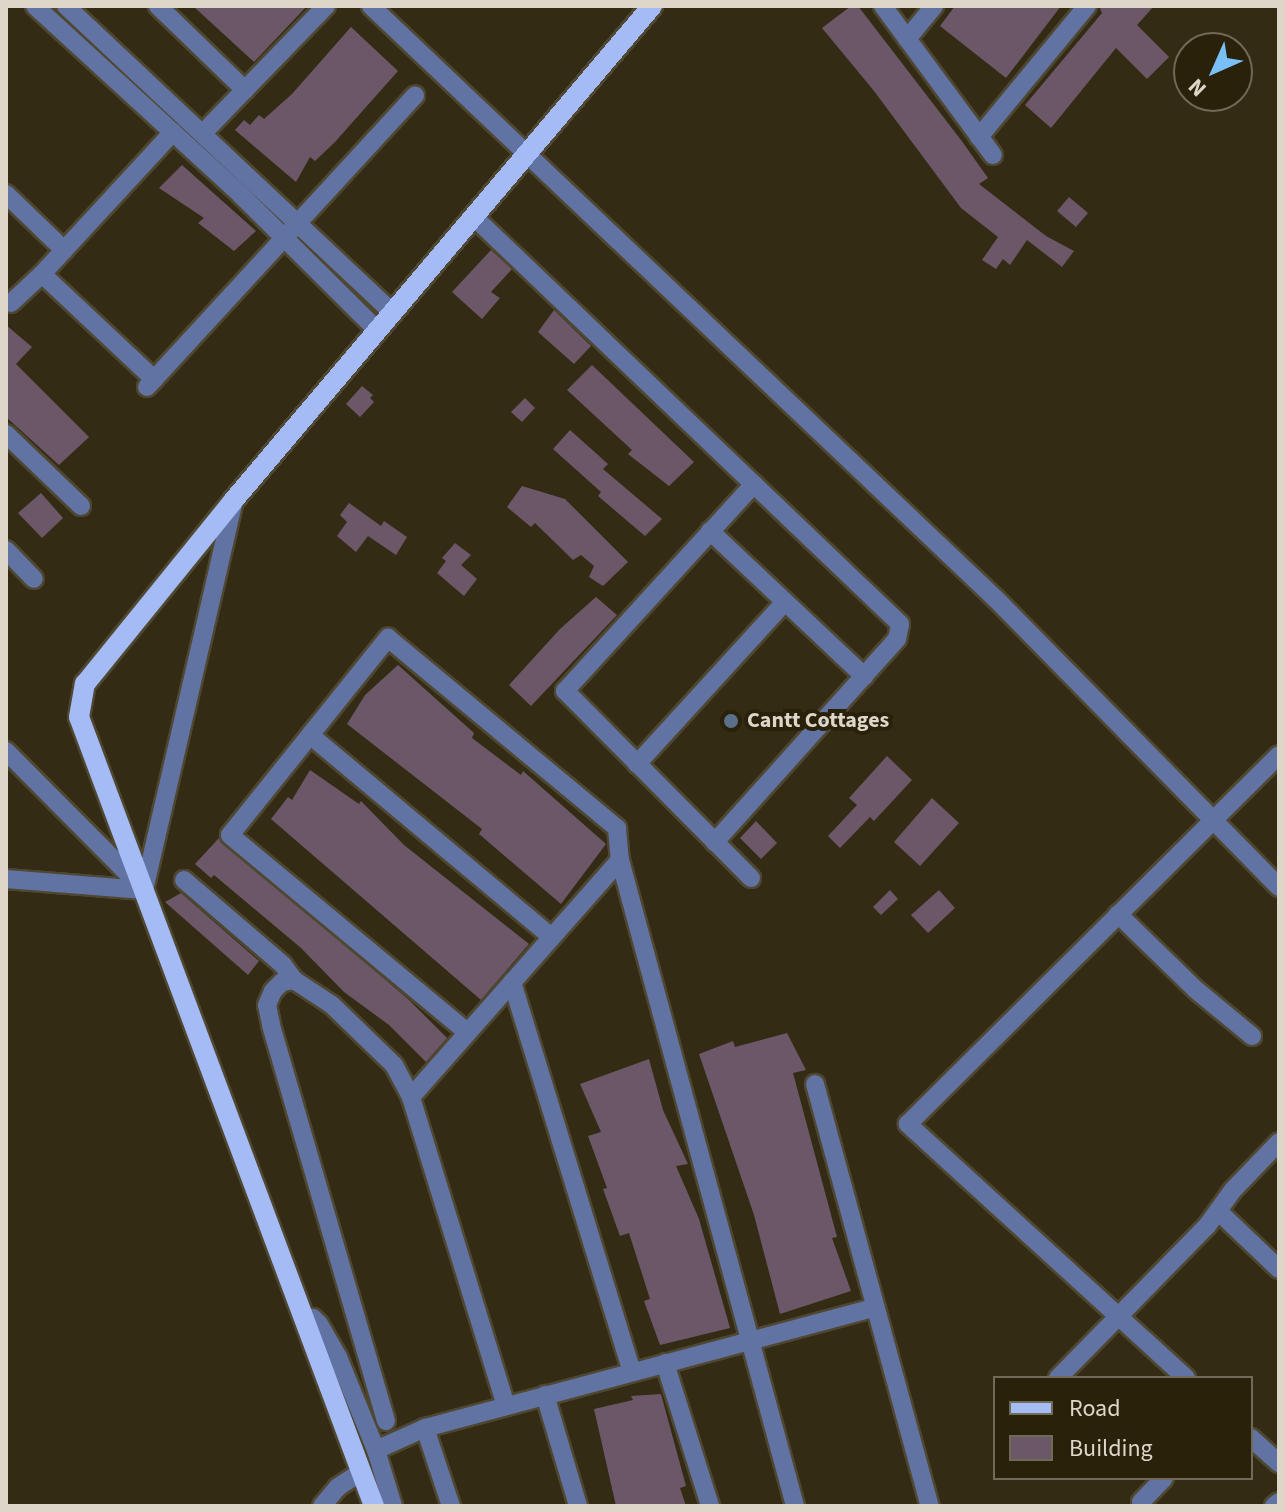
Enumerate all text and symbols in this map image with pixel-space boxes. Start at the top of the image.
north arrow [1173,32,1253,112]
text: N [1181,71,1214,104]
place label: Cantt Cottages [747,708,889,734]
marker: Cantt Cottages [722,712,740,730]
legend [993,1376,1253,1480]
text: Road [1069,1391,1121,1426]
text: Building [1069,1431,1153,1466]

